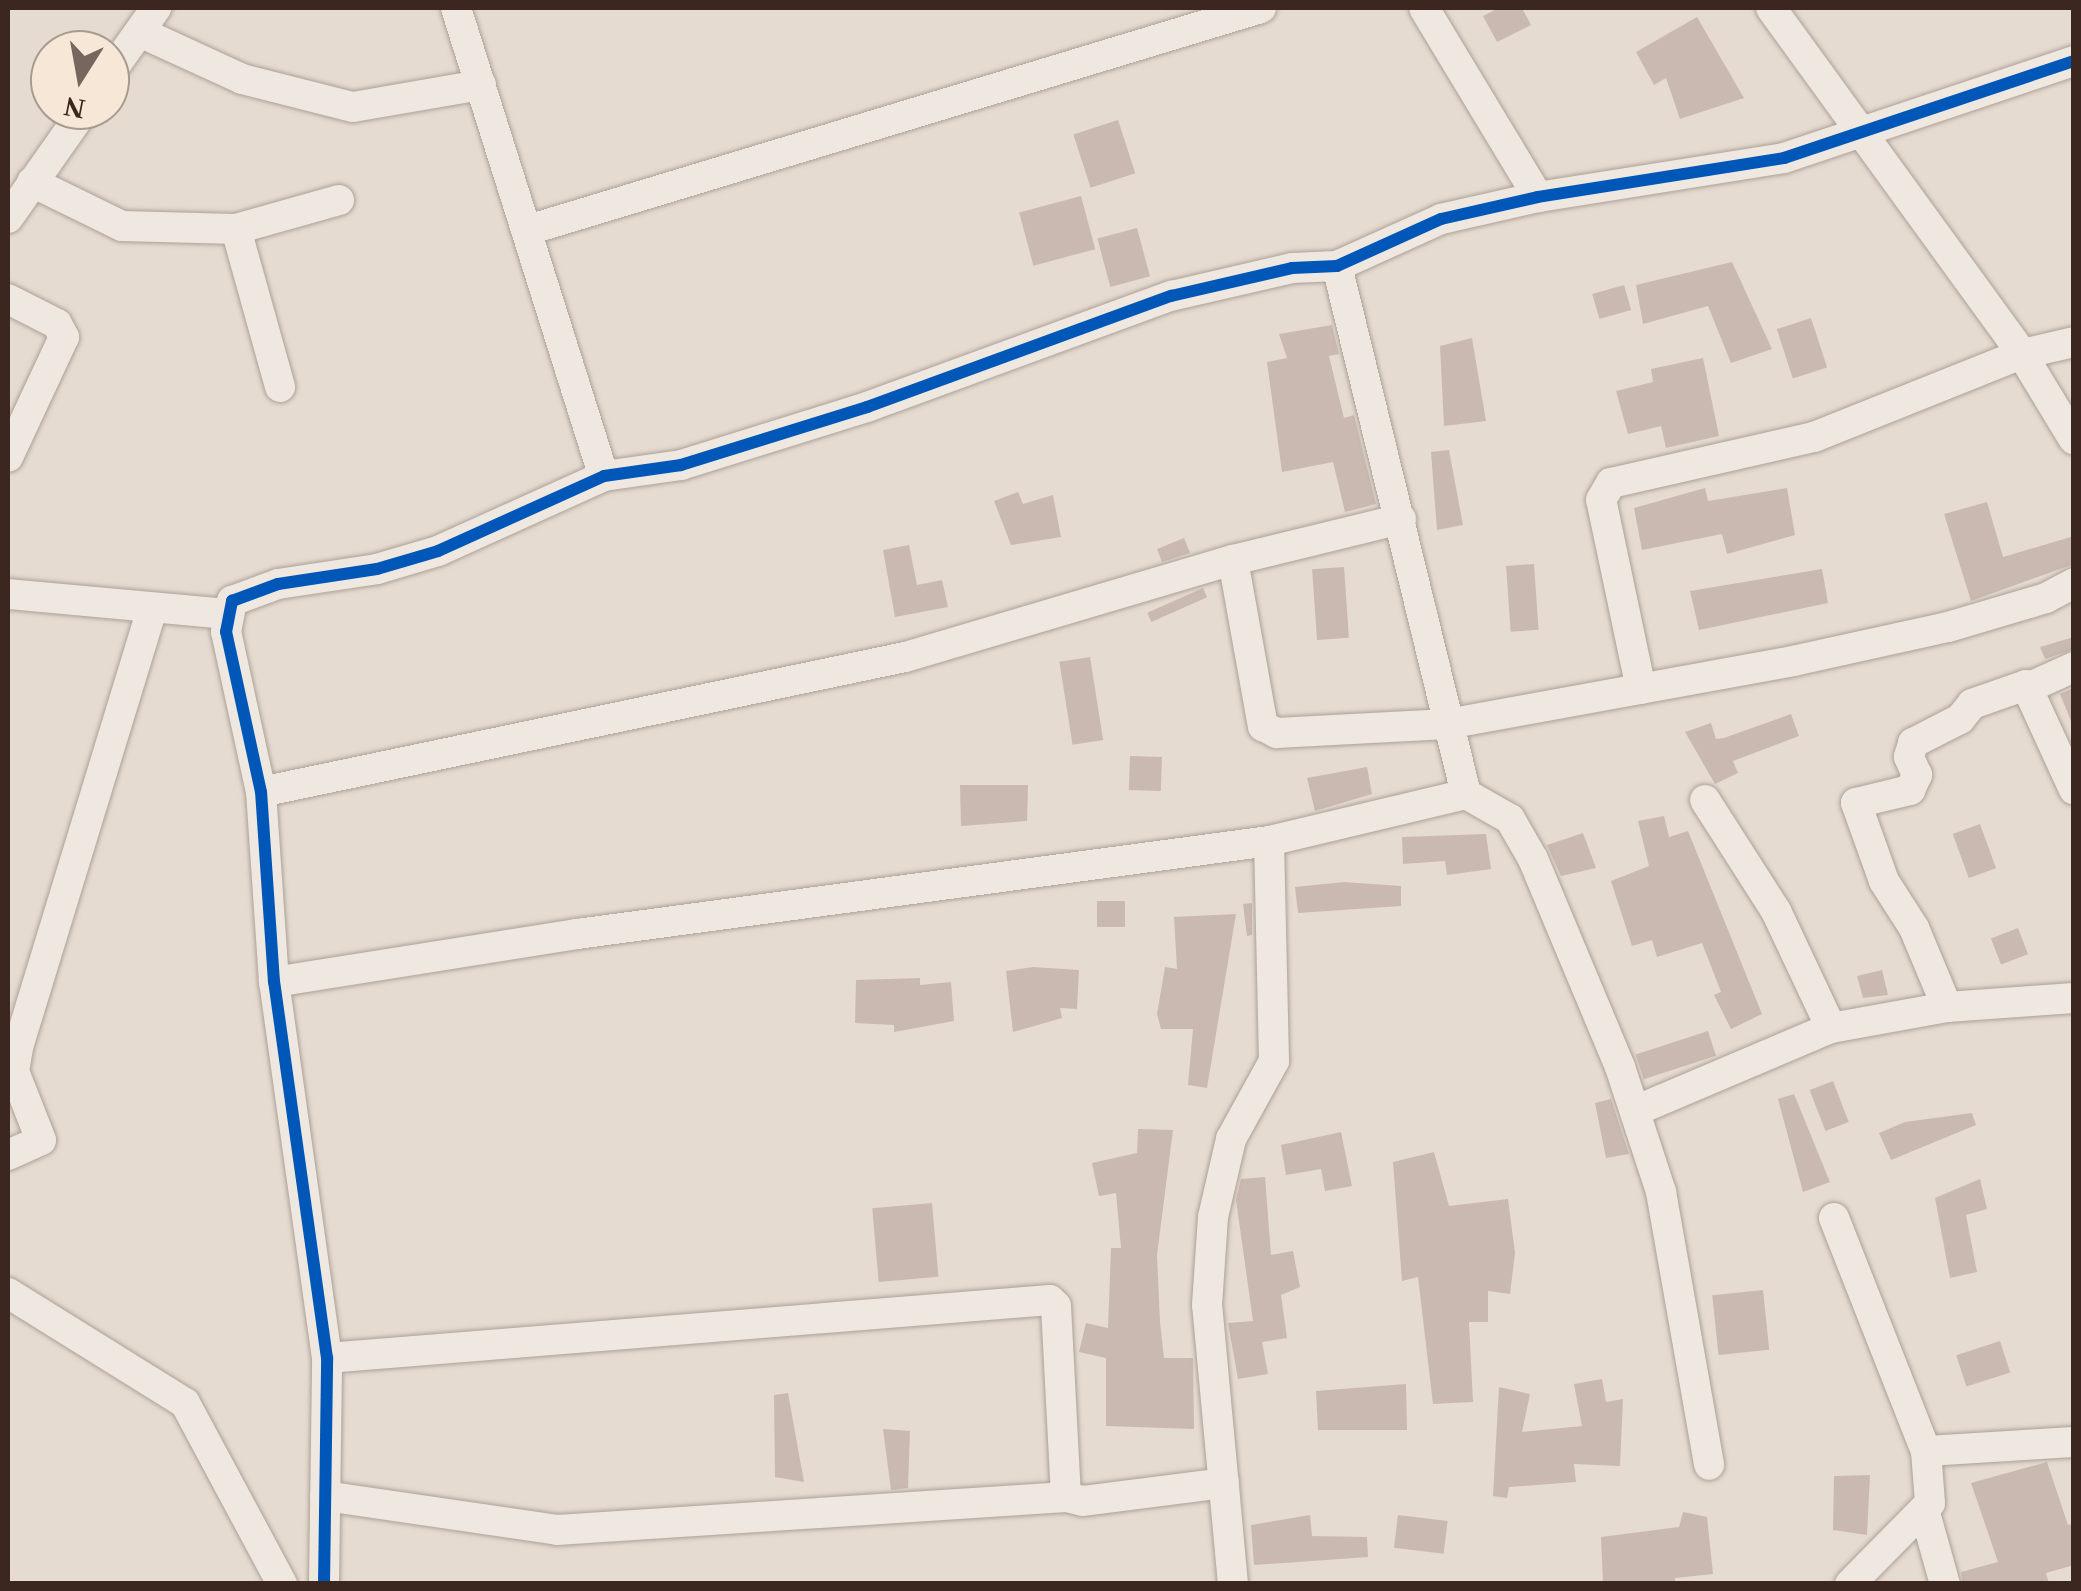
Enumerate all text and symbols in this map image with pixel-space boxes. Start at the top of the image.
north arrow [30,30,130,130]
text: N [62,91,87,125]

